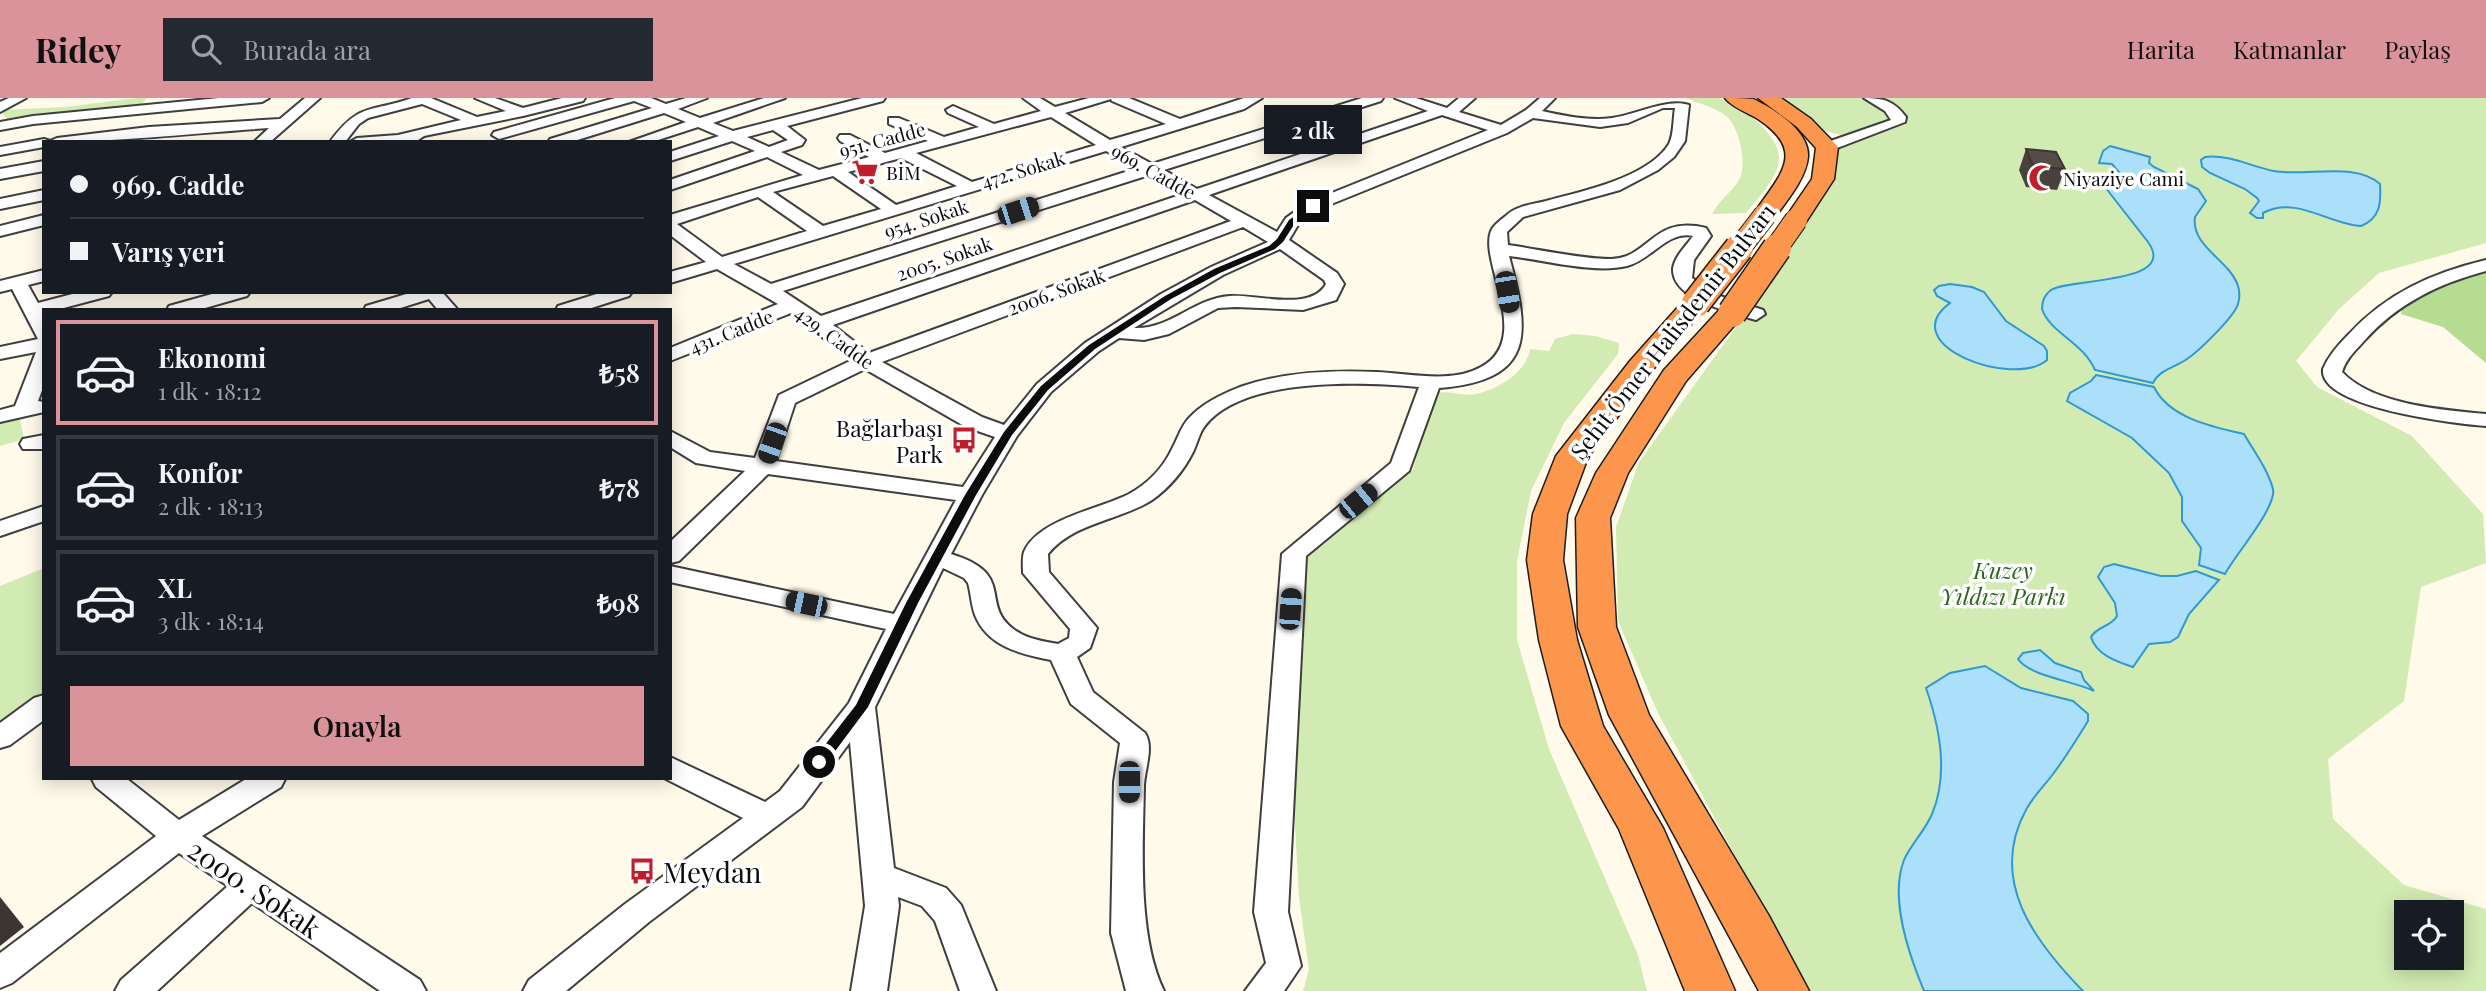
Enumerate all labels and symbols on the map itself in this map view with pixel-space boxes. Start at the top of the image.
callout: 2 dk [1264,105,1362,154]
street label: 951. Cadde [836,115,928,163]
street label: 969. Cadde [1107,137,1201,205]
street label: 472. Sokak [978,144,1069,194]
supermarket icon: BİM [850,157,880,187]
place label: BİM [886,159,921,185]
mosque icon: Niyaziye Cami [2027,163,2057,193]
place label: Niyaziye Cami [2063,165,2184,191]
route end [1297,190,1329,222]
street label: 954. Sokak [881,192,972,244]
car [995,195,1042,227]
street label: Şehit Ömer Halisdemir Bulvarı [1562,197,1782,465]
street label: 2005. Sokak [893,229,996,287]
street label: 2006. Sokak [1004,261,1109,321]
car [1494,270,1521,314]
street label: 429. Cadde [790,299,880,375]
street label: 431. Cadde [685,302,777,360]
place label: Bağlarbaşı Park [836,412,943,469]
car [756,420,789,466]
bus stop icon: Bağlarbaşı Park [949,425,979,455]
car [1336,480,1381,522]
park label: Kuzey Yıldızı Parkı [1940,554,2066,611]
car [1279,587,1302,631]
car [784,589,829,619]
route start [803,746,835,778]
car [1119,761,1140,803]
street label: 2000. Sokak [181,830,329,946]
place label: Meydan [663,853,762,890]
bus stop icon: Meydan [627,856,657,886]

